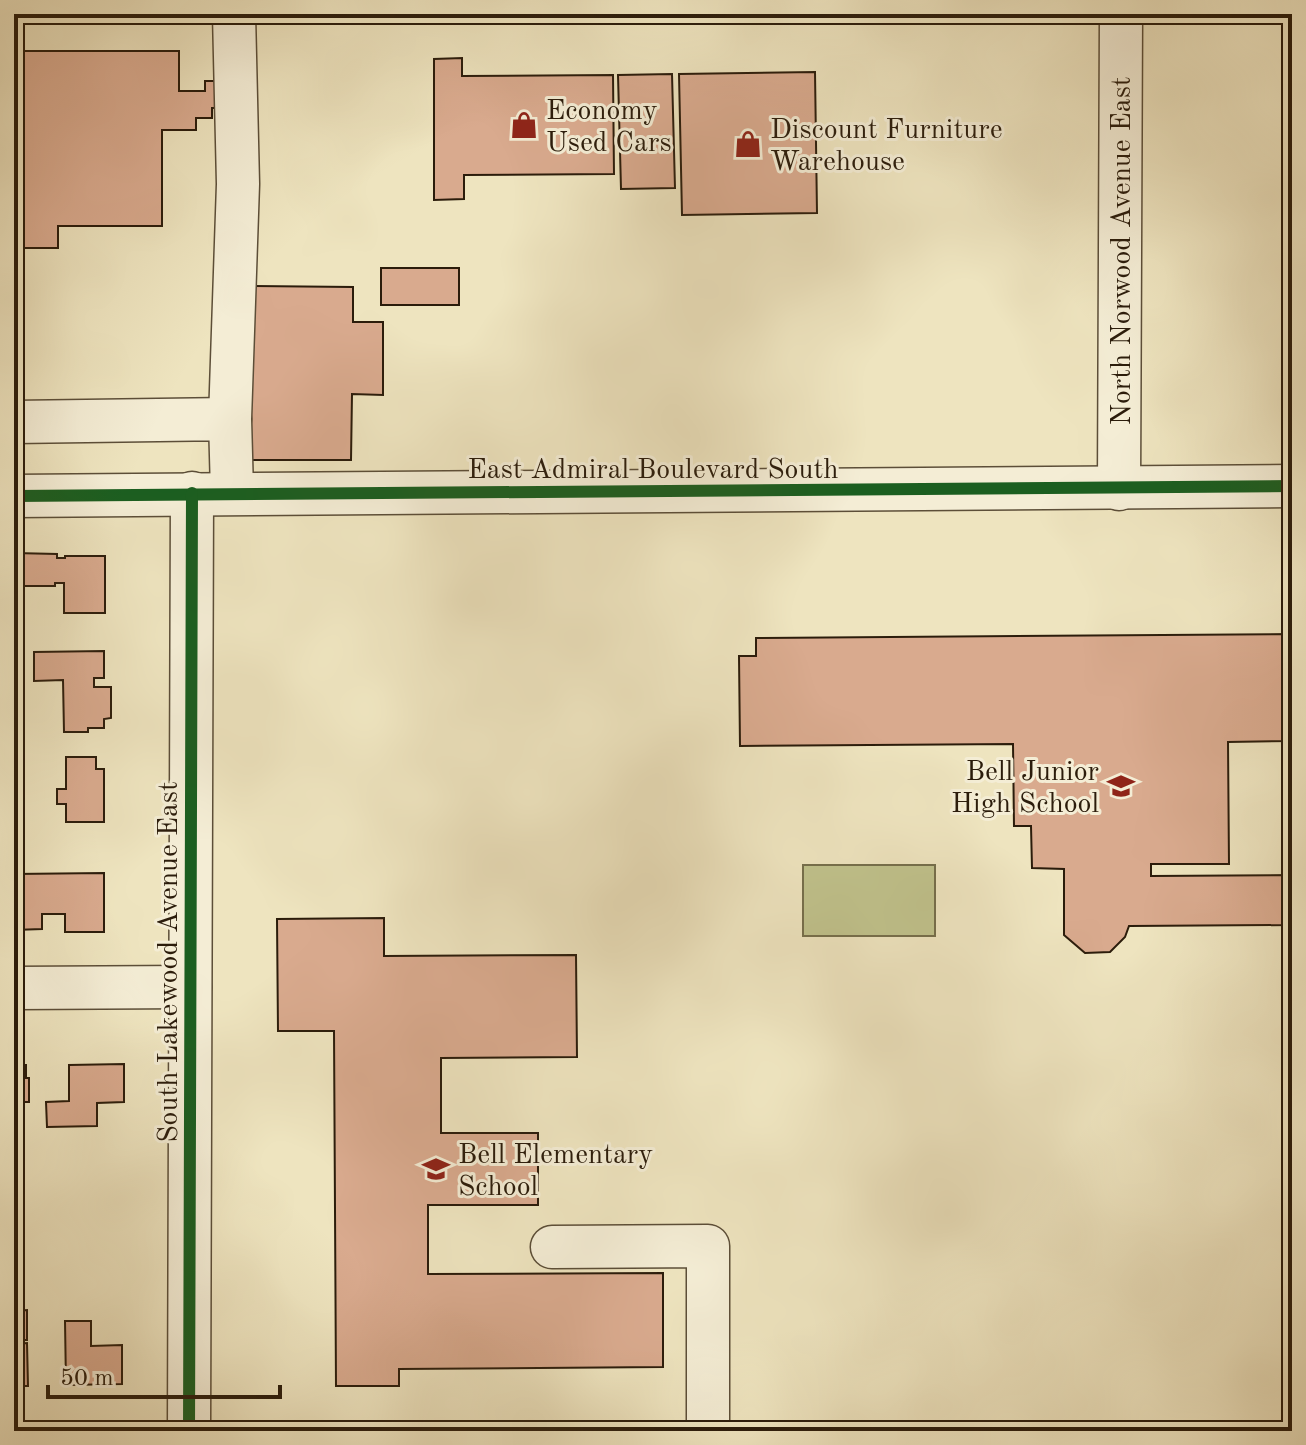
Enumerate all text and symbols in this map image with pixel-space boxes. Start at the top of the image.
street label: North Norwood Avenue East [1109,76,1137,426]
place label: Economy Used Cars [546,98,672,158]
shop icon: Economy Used Cars [509,110,539,140]
place label: Discount Furniture Warehouse [770,117,1003,177]
shop icon: Discount Furniture Warehouse [733,129,763,159]
street label: East Admiral Boulevard South [467,457,839,485]
place label: Bell Junior High School [951,759,1099,819]
school or university icon: Bell Junior High School [1106,771,1136,801]
street label: South Lakewood Avenue East [156,781,184,1143]
place label: Bell Elementary School [458,1142,653,1202]
school or university icon: Bell Elementary School [421,1154,451,1184]
scale bar [48,1349,280,1399]
text: 50 m [60,1367,114,1391]

